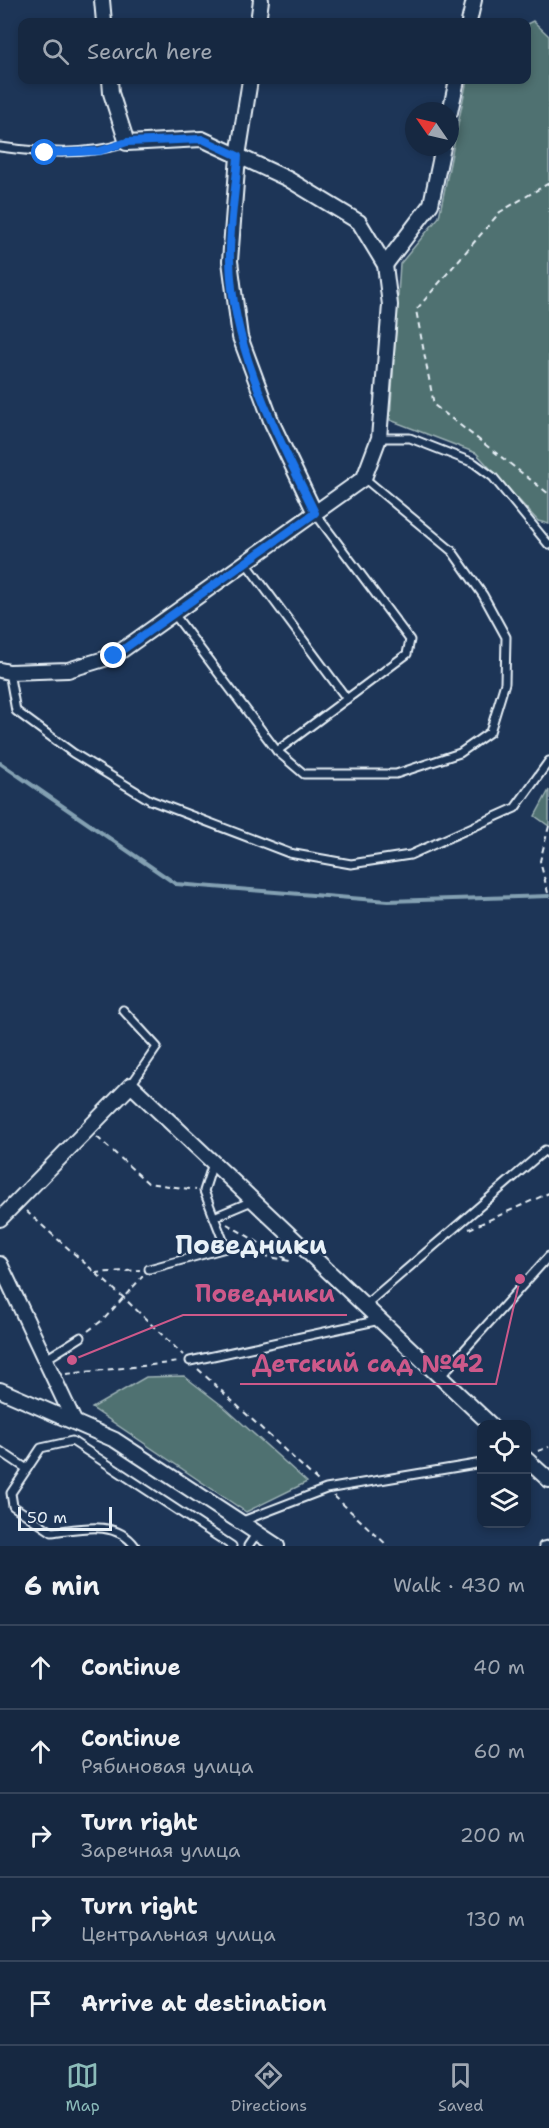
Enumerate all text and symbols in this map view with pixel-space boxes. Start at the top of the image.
search box [18,18,531,84]
icon: search [39,35,72,68]
text: Search here [87,37,213,66]
north arrow [405,102,459,156]
route start [31,139,57,165]
route end [100,642,126,668]
district label: Поведники [175,1227,327,1262]
callout: Поведники [183,1273,347,1315]
text: Поведники [195,1278,335,1310]
callout: Детский сад №42 [240,1342,496,1384]
text: Детский сад №42 [252,1348,484,1380]
map controls [477,1420,531,1528]
button: locate [477,1420,531,1474]
button: layers [477,1474,531,1528]
scale bar [18,1504,112,1532]
text: 50 m [27,1507,67,1528]
text: 6 min [24,1568,100,1603]
text: Walk · 430 m [393,1572,525,1598]
icon: ahead [24,1651,57,1684]
text: Continue [81,1653,181,1682]
text: 40 m [473,1654,525,1680]
text: Continue [81,1724,181,1753]
icon: ahead [24,1735,57,1768]
text: 60 m [473,1738,525,1764]
text: Рябиновая улица [81,1753,253,1779]
text: Turn right [81,1808,198,1837]
icon: right [24,1819,57,1852]
text: 200 m [460,1822,525,1848]
text: Заречная улица [81,1837,241,1863]
text: Turn right [81,1892,198,1921]
icon: right [24,1903,57,1936]
text: 130 m [466,1906,525,1932]
text: Центральная улица [81,1921,276,1947]
icon: arrive [24,1987,57,2020]
text: Arrive at destination [81,1989,327,2018]
tab: Map [66,2059,100,2116]
tab: Directions [231,2059,307,2116]
tab: Saved [438,2059,484,2116]

